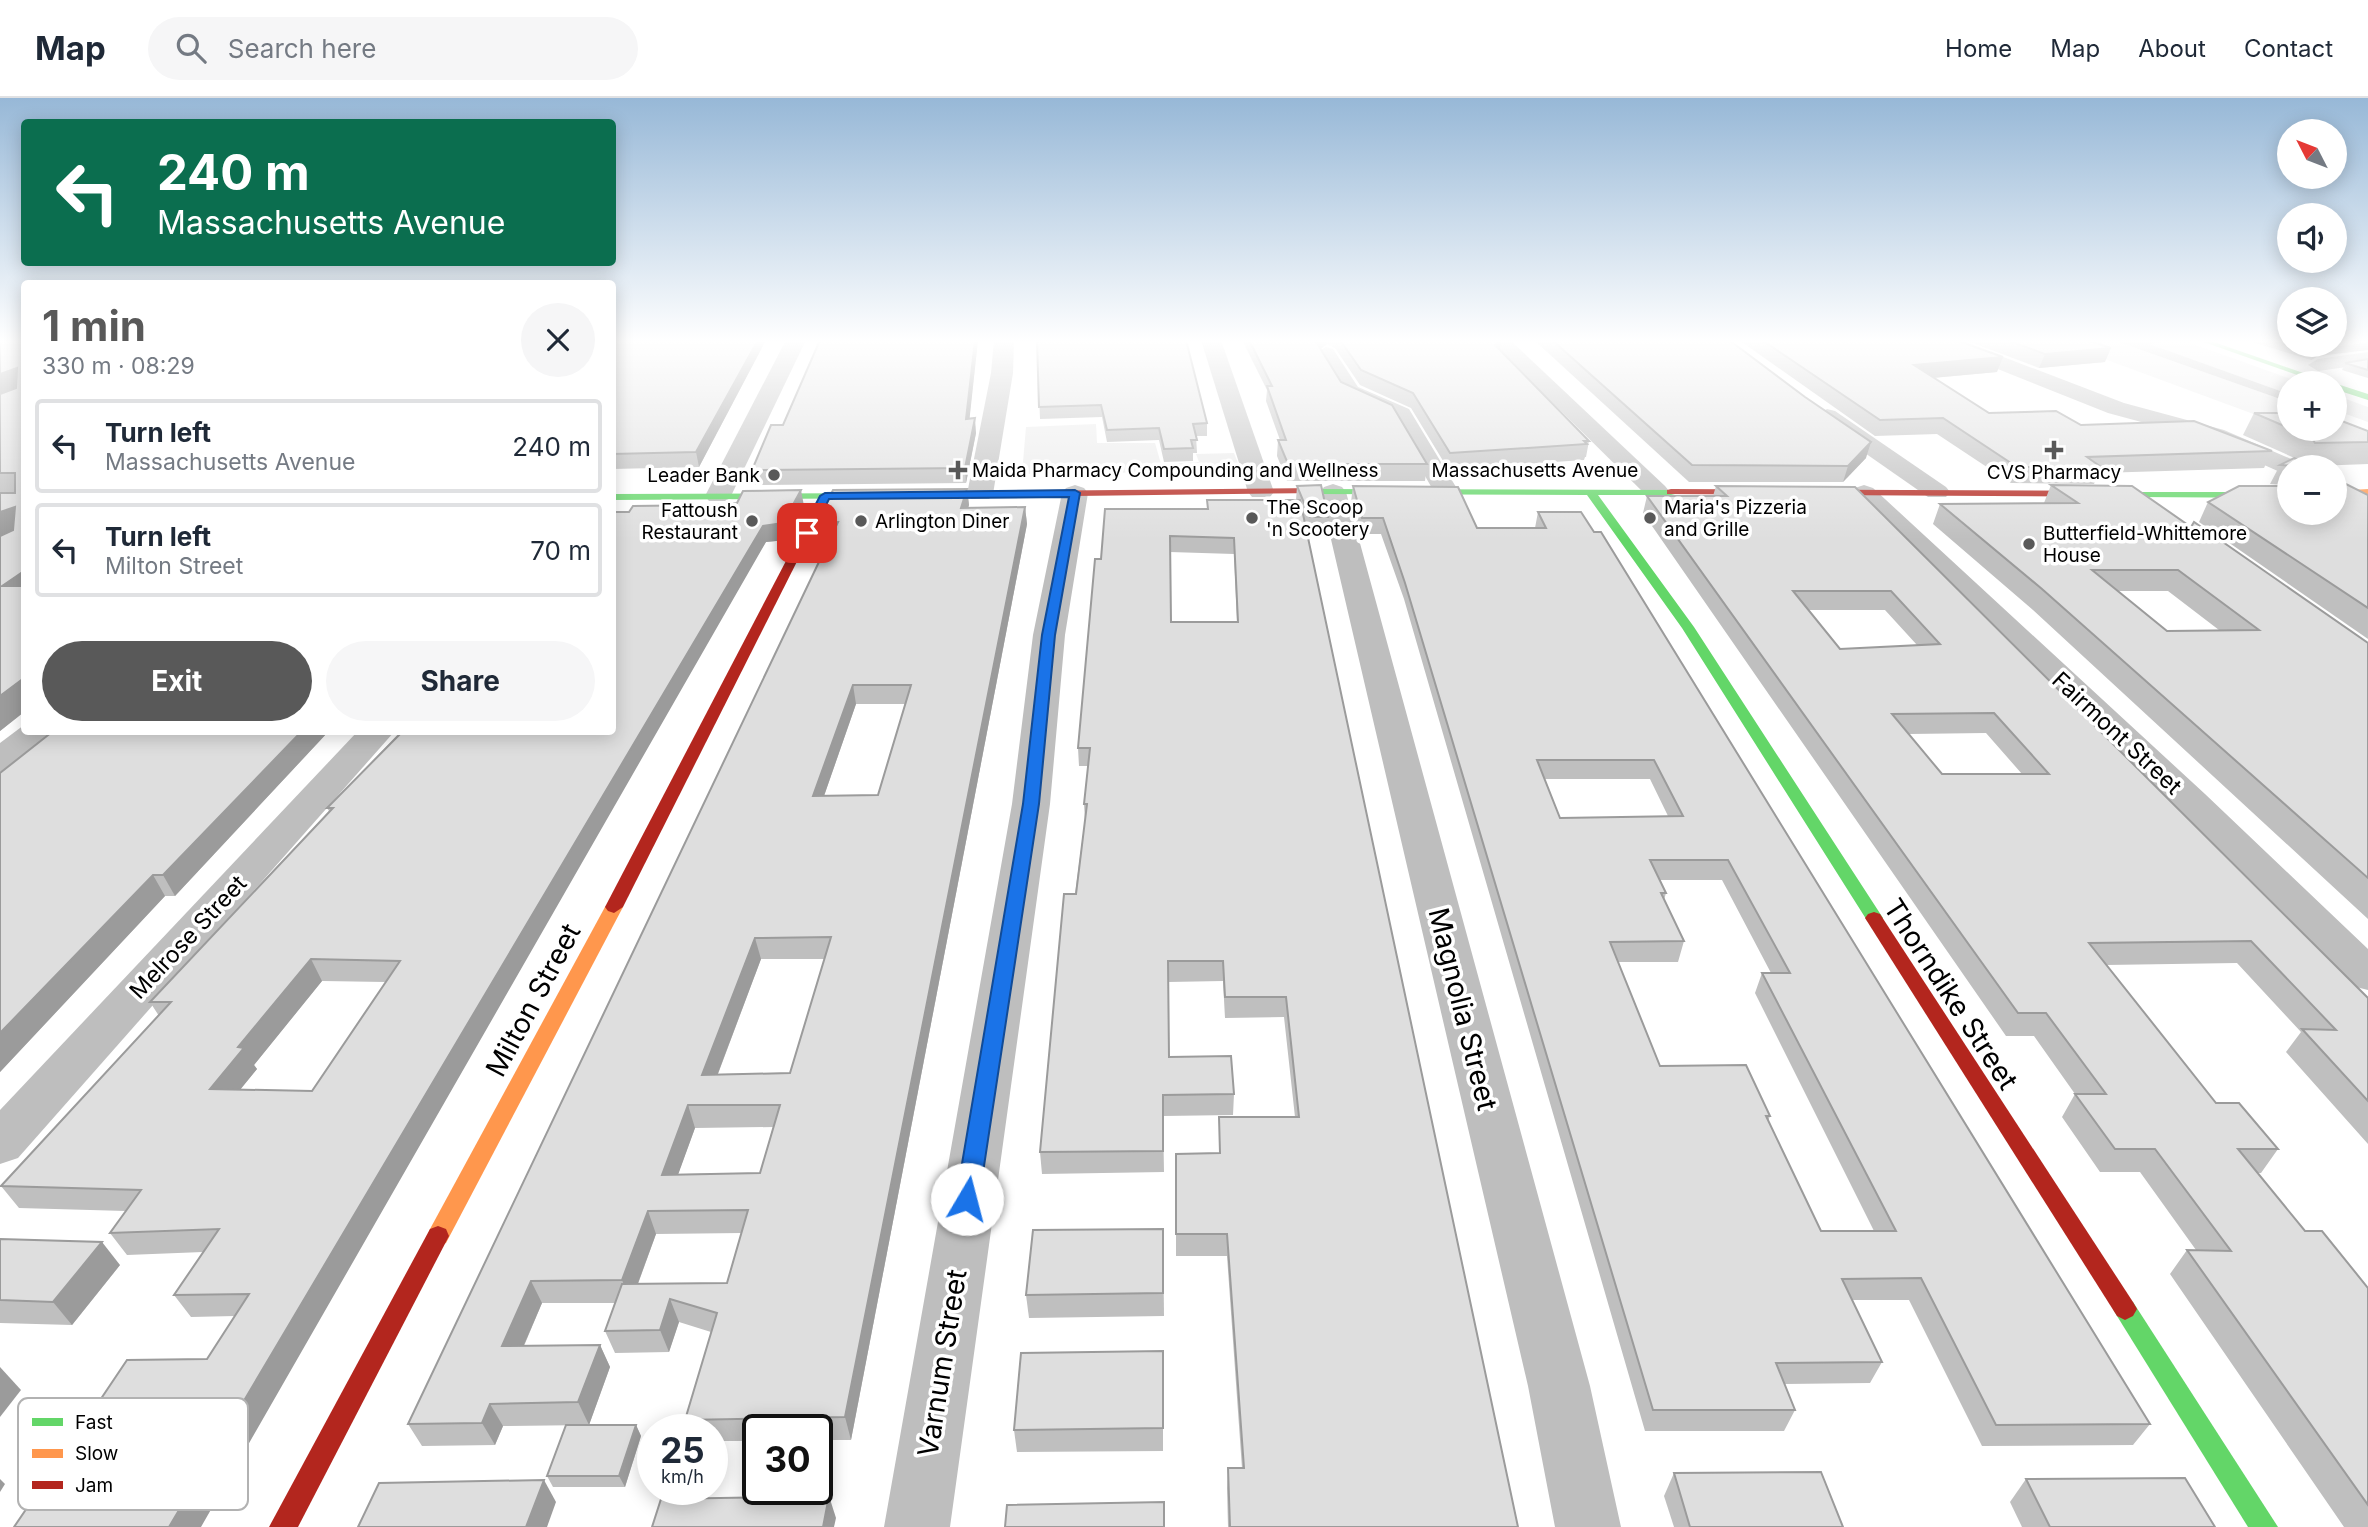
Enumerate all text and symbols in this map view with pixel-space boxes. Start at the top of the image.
search box [148,17,638,80]
text: Map [35,28,106,68]
icon: search [172,29,210,67]
text: Search here [228,33,376,64]
text: Home [1945,34,2012,63]
text: Map [2050,34,2100,63]
text: About [2138,34,2206,63]
text: Contact [2244,34,2333,63]
north arrow [2277,119,2347,189]
map controls [2277,119,2347,525]
text: 240 m [157,143,310,202]
icon: left [42,147,133,238]
text: Massachusetts Avenue [157,203,505,242]
button: sound [2277,203,2347,273]
button: layers [2277,287,2347,357]
text: 1 min [42,300,146,351]
button: close [521,303,595,377]
text: 330 m · 08:29 [42,352,195,380]
button: + [2277,371,2347,441]
text: Turn left [105,417,211,448]
icon: left [46,427,84,465]
text: 240 m [512,431,591,462]
marker: CVS Pharmacy [2046,442,2062,458]
text: Massachusetts Avenue [105,448,355,476]
button: − [2277,455,2347,525]
place label: Maida Pharmacy Compounding and Wellness [972,459,1379,482]
street label: Massachusetts Avenue [1432,459,1638,482]
place label: CVS Pharmacy [1987,461,2122,484]
marker: Maida Pharmacy Compounding and Wellness [950,462,966,478]
place label: Leader Bank [647,464,761,487]
marker: Leader Bank [766,467,782,483]
place label: The Scoop 'n Scootery [1266,496,1370,541]
place label: Maria's Pizzeria and Grille [1664,496,1807,541]
place label: Fattoush Restaurant [641,499,738,544]
pin [777,503,837,563]
place label: Arlington Diner [875,510,1009,533]
marker: The Scoop 'n Scootery [1244,510,1260,526]
marker: Maria's Pizzeria and Grille [1642,510,1658,526]
marker: Fattoush Restaurant [744,513,760,529]
marker: Arlington Diner [853,513,869,529]
icon: arrive [788,514,826,552]
text: Turn left [105,521,211,552]
place label: Butterfield-Whittemore House [2043,522,2247,567]
icon: left [46,531,84,569]
text: 70 m [530,535,591,566]
marker: Butterfield-Whittemore House [2021,536,2037,552]
text: Milton Street [105,552,243,580]
button: Exit [42,641,312,721]
button: Share [326,641,595,721]
street label: Fairmont Street [2046,666,2188,800]
street label: Melrose Street [124,869,253,1005]
street label: Thorndike Street [1877,892,2025,1096]
street label: Magnolia Street [1421,904,1505,1114]
street label: Milton Street [478,918,588,1082]
position arrow [930,1162,1004,1236]
street label: Varnum Street [910,1267,974,1459]
legend [18,1398,248,1510]
text: Fast [75,1411,113,1434]
speed limit sign: 30 [742,1414,833,1505]
text: 25 [660,1429,705,1471]
text: Slow [75,1442,118,1465]
text: km/h [661,1466,704,1487]
text: Jam [75,1474,113,1497]

